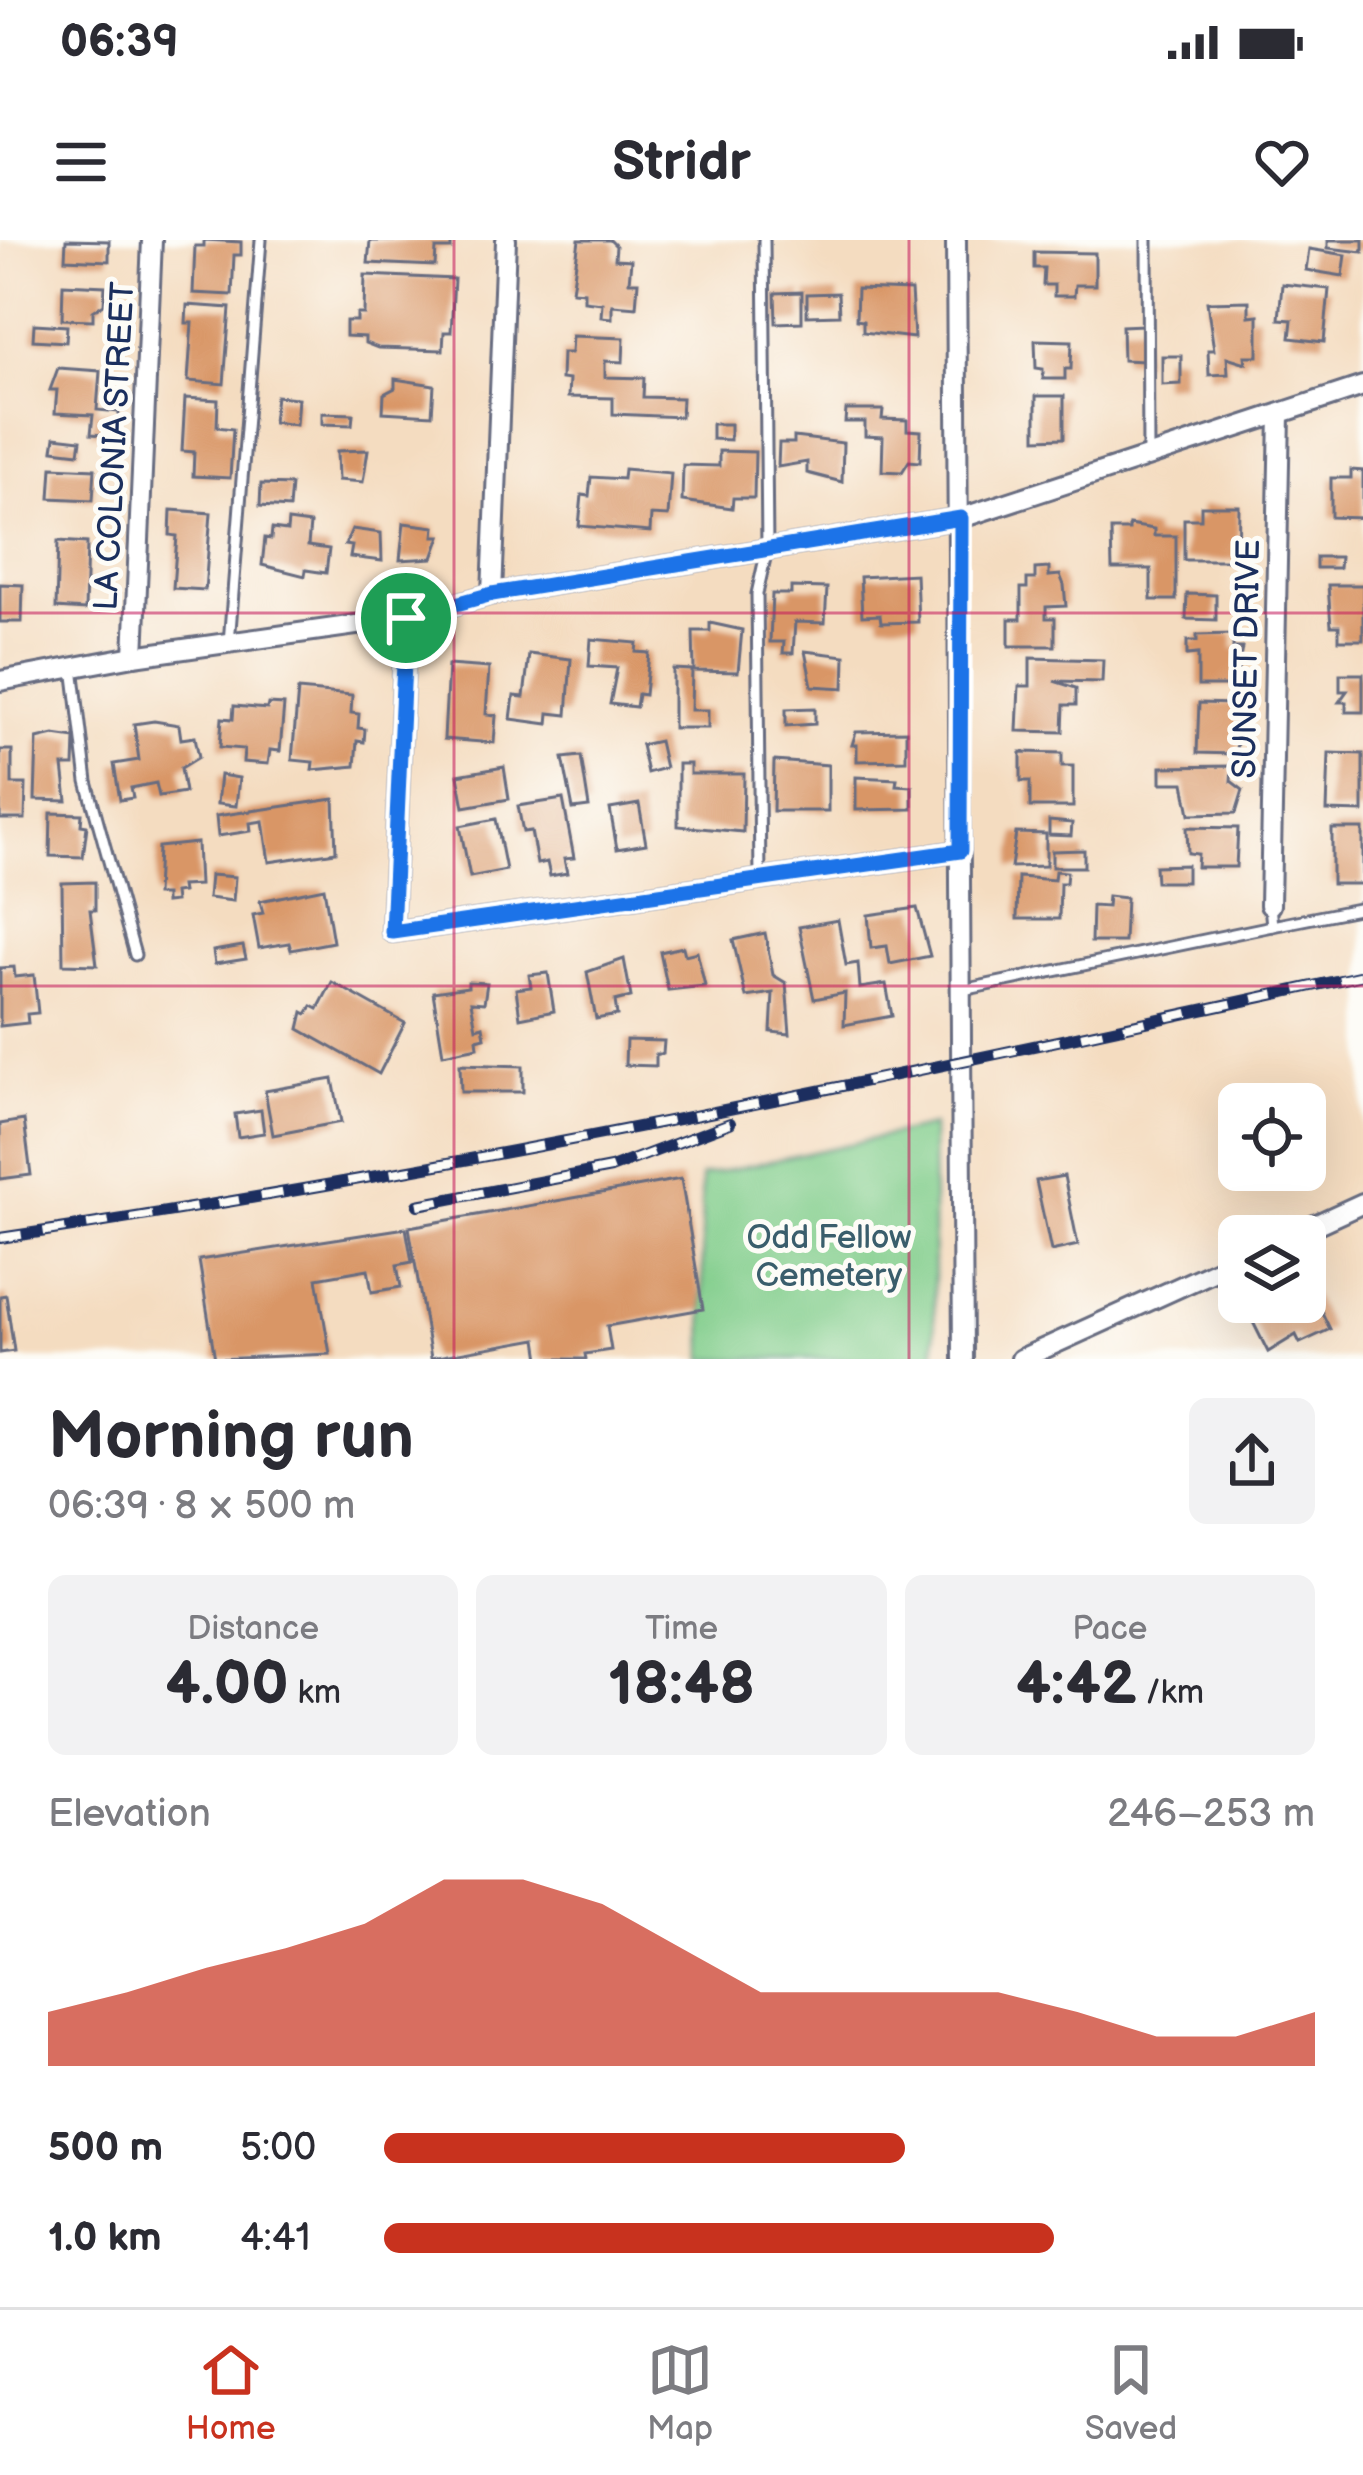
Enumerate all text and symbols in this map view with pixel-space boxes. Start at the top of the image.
text: 06:39 [60,15,179,70]
icon: menu [48,129,114,195]
icon: heart [1249,129,1315,195]
text: Stridr [612,130,751,195]
street label: LA COLONIA STREET [86,280,144,612]
street label: SUNSET DRIVE [1225,539,1269,779]
pin [355,567,457,669]
icon: arrive [373,585,439,651]
map controls [1218,1083,1326,1323]
button: locate [1218,1083,1326,1191]
button: layers [1218,1215,1326,1323]
park label: Odd Fellow Cemetery [747,1218,911,1296]
text: Morning run [48,1398,414,1477]
button: share [1189,1398,1315,1524]
text: 06:39 · 8 × 500 m [48,1483,355,1530]
text: Distance [187,1609,319,1649]
text: Time [645,1609,718,1649]
text: Pace [1072,1609,1147,1649]
text: 4.00 [165,1649,289,1721]
text: 18:48 [608,1649,755,1721]
text: 4:42 [1016,1649,1137,1721]
text: km [289,1673,341,1713]
text: /km [1137,1673,1204,1713]
text: Elevation [48,1791,211,1838]
text: 246–253 m [1107,1791,1315,1838]
text: 500 m [48,2125,163,2172]
text: 5:00 [240,2125,316,2172]
text: 1.0 km [48,2215,162,2262]
text: 4:41 [240,2215,311,2262]
tab: Home [186,2337,275,2449]
tab: Map [647,2337,713,2449]
tab: Saved [1085,2337,1177,2449]

